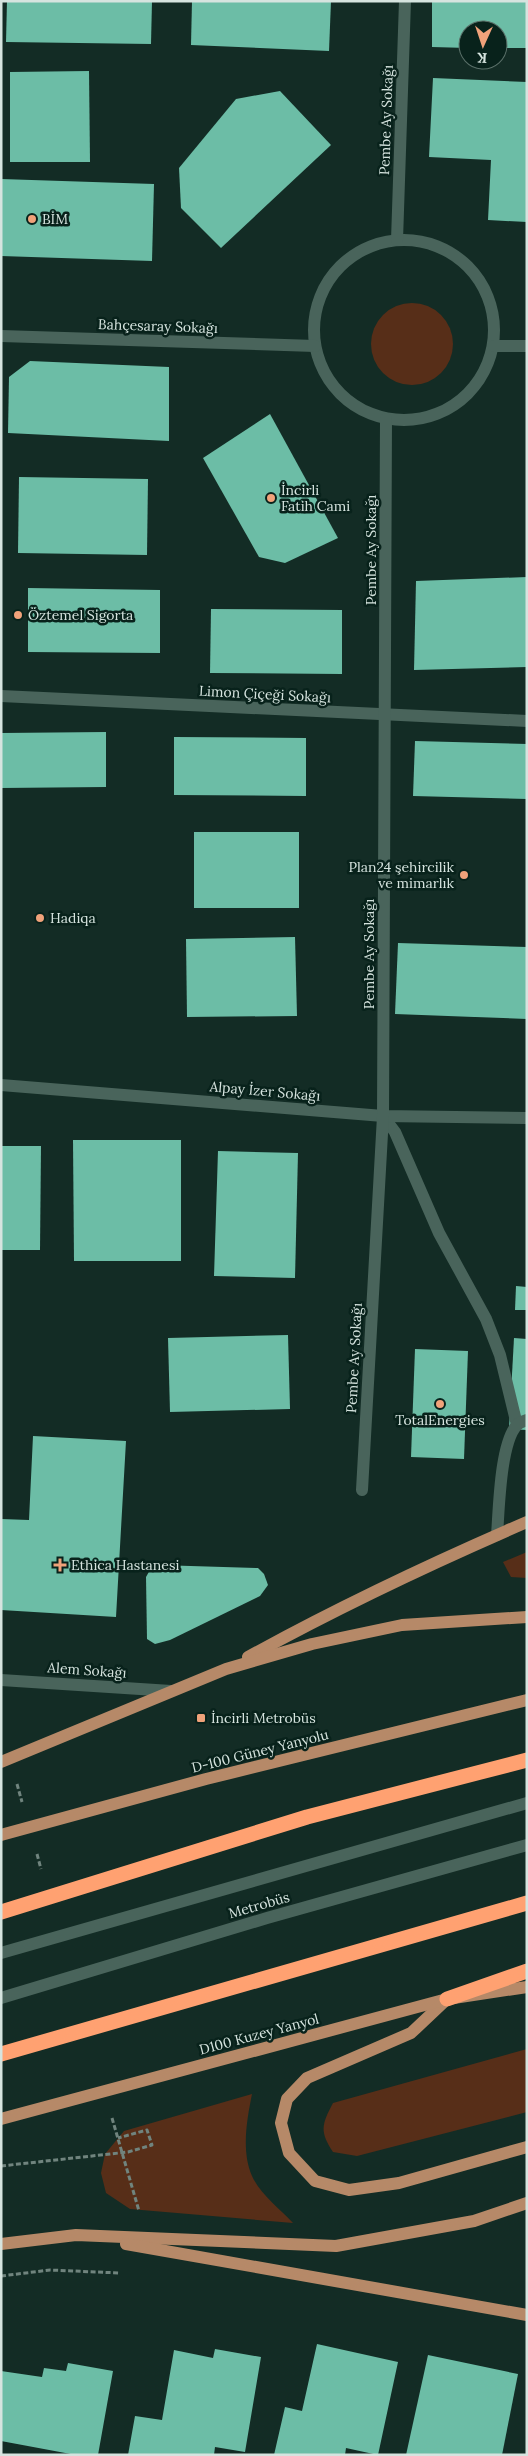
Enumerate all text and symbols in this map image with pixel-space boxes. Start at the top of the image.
north arrow [458,20,508,70]
text: K [477,49,488,67]
street label: Pembe Ay Sokağı [375,64,397,175]
place label: BİM [42,210,68,228]
marker: BİM [26,213,38,225]
street label: Bahçesaray Sokağı [98,315,218,337]
place label: İncirli Fatih Cami [281,481,350,515]
marker: İncirli Fatih Cami [265,492,277,504]
street label: Pembe Ay Sokağı [362,495,380,605]
place label: Öztemel Sigorta [28,606,133,624]
marker: Öztemel Sigorta [12,609,24,621]
street label: Limon Çiçeği Sokağı [199,682,332,706]
place label: Plan24 şehircilik ve mimarlık [349,858,454,892]
marker: Plan24 şehircilik ve mimarlık [458,869,470,881]
street label: Pembe Ay Sokağı [360,899,378,1009]
place label: Hadiqa [50,909,96,927]
marker: Hadiqa [34,912,46,924]
street label: Alpay İzer Sokağı [208,1077,321,1105]
street label: Pembe Ay Sokağı [342,1302,366,1414]
marker: TotalEnergies [434,1398,446,1410]
place label: TotalEnergies [395,1411,485,1429]
place label: Ethica Hastanesi [71,1556,179,1574]
marker: Ethica Hastanesi [53,1558,67,1572]
street label: Alem Sokağı [46,1658,127,1682]
place label: İncirli Metrobüs [211,1709,316,1727]
marker: İncirli Metrobüs [195,1712,207,1724]
street label: D-100 Güney Yanyolu [190,1725,330,1777]
street label: Metrobüs [226,1888,292,1922]
street label: D100 Kuzey Yanyol [197,2009,321,2059]

